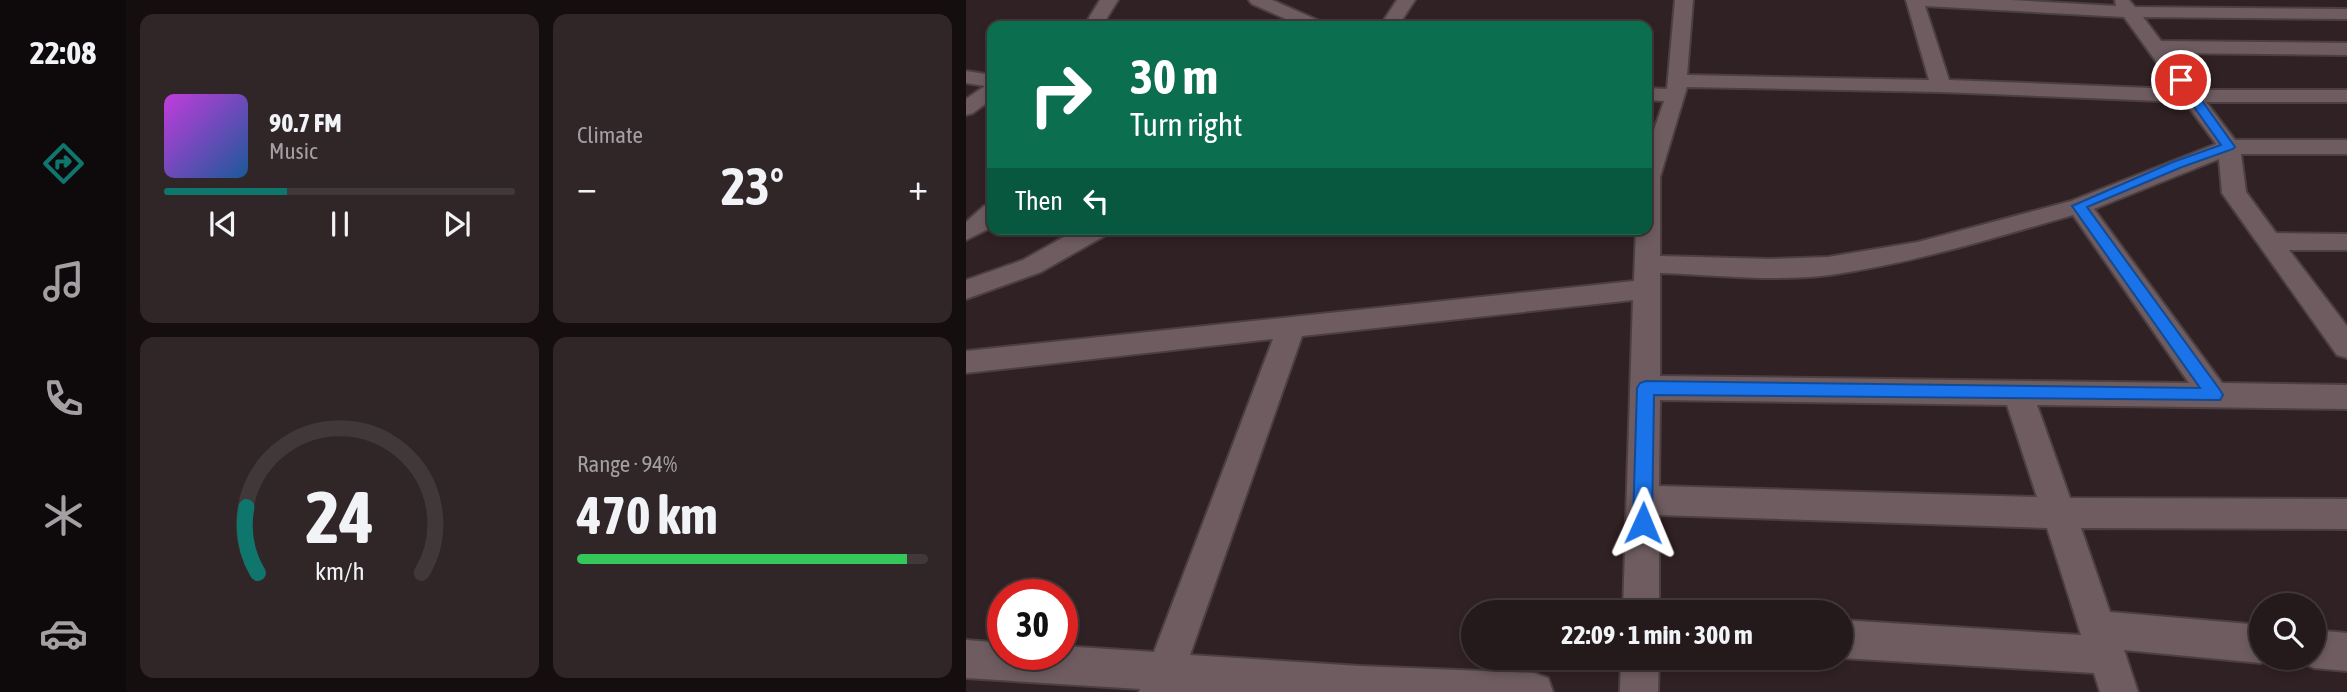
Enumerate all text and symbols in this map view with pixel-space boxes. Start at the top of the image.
text: 22:08 [30,34,96,71]
text: 30 m [1130,48,1218,104]
icon: right [1015,49,1106,140]
pin [2151,50,2211,110]
icon: arrive [2162,61,2200,99]
text: Turn right [1130,106,1243,143]
text: 90.7 FM [269,108,342,138]
text: Climate [577,122,643,148]
text: Music [269,138,317,164]
icon: directions [39,139,88,188]
text: 23° [721,156,784,216]
text: − [577,165,597,208]
text: + [908,165,928,208]
icon: left [1077,182,1115,220]
text: Then [1015,186,1063,216]
icon: previous [204,205,242,243]
icon: pause [321,205,359,243]
icon: next [438,205,476,243]
icon: music [39,257,88,306]
icon: phone [39,374,88,423]
text: Range · 94% [577,451,677,477]
text: 24 [305,476,374,559]
text: 470 km [577,485,718,545]
position arrow [1606,486,1680,560]
icon: climate [39,491,88,540]
text: km/h [315,557,364,585]
speed limit sign: 30 [987,579,1078,670]
map controls [2249,593,2326,670]
button: search [2249,593,2326,670]
icon: car [39,609,88,658]
text: 22:09 · 1 min · 300 m [1561,620,1753,650]

